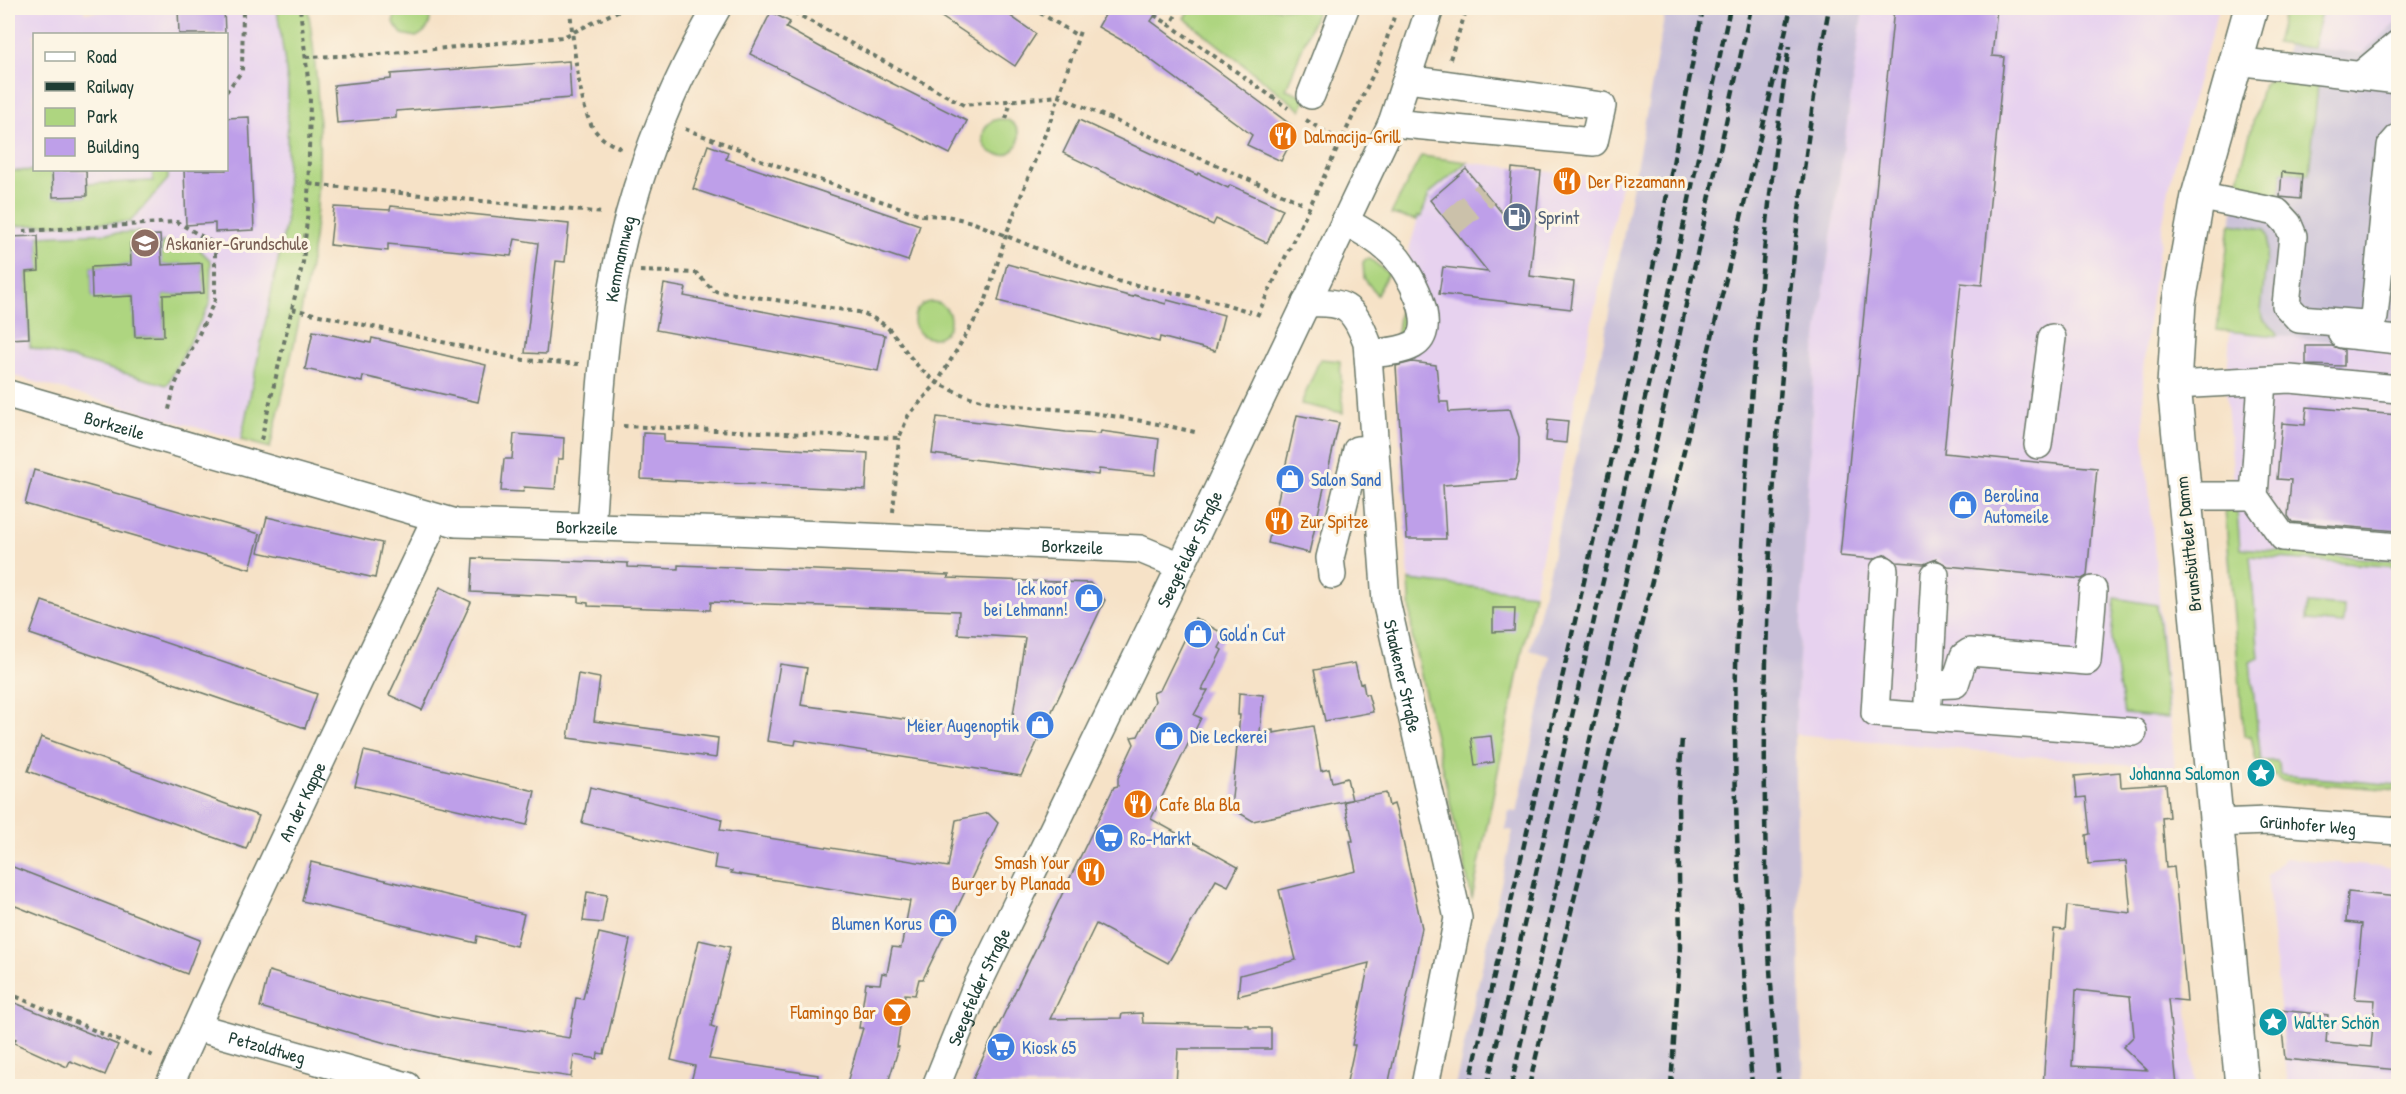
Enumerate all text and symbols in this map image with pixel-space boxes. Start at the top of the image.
legend [33,33,228,171]
text: Road [87,44,117,69]
text: Railway [87,74,134,99]
text: Park [87,104,118,129]
restaurant icon: Dalmacija-Grill [1267,120,1299,152]
place label: Dalmacija-Grill [1304,124,1401,149]
text: Building [87,134,139,159]
restaurant icon: Der Pizzamann [1551,165,1583,197]
place label: Der Pizzamann [1588,169,1686,194]
fuel station icon: Sprint [1501,201,1533,233]
place label: Sprint [1538,205,1580,230]
street label: Kemmannweg [598,213,641,304]
school or university icon: Askanier-Grundschule [129,227,161,259]
place label: Askanier-Grundschule [166,231,308,256]
street label: Borkzeile [82,404,148,445]
shop icon: Salon Sand [1274,463,1306,495]
place label: Salon Sand [1311,467,1381,492]
street label: Brunsbütteler Damm [2168,475,2208,613]
place label: Berolina Automeile [1984,483,2049,529]
street label: Seegefelder Straße [1150,486,1228,611]
shop icon: Berolina Automeile [1947,489,1979,521]
restaurant icon: Zur Spitze [1263,505,1295,537]
place label: Zur Spitze [1300,509,1368,534]
street label: Borkzeile [556,513,618,540]
street label: Borkzeile [1041,532,1104,560]
place label: Ick koof bei Lehmann! [984,576,1069,622]
shop icon: Ick koof bei Lehmann! [1073,582,1105,614]
street label: Staakener Straße [1378,617,1428,735]
shop icon: Gold'n Cut [1182,618,1214,650]
place label: Gold'n Cut [1219,622,1286,647]
shop icon: Meier Augenoptik [1024,709,1056,741]
place label: Meier Augenoptik [907,713,1020,738]
shop icon: Die Leckerei [1153,720,1185,752]
place label: Die Leckerei [1190,724,1268,749]
street label: An der Kappe [272,757,331,845]
place icon: Johanna Salomon [2245,757,2277,789]
place label: Johanna Salomon [2129,761,2240,786]
restaurant icon: Cafe Bla Bla [1122,788,1154,820]
place label: Cafe Bla Bla [1159,792,1240,817]
street label: Grünhofer Weg [2259,808,2357,840]
supermarket icon: Ro-Markt [1093,822,1125,854]
place label: Ro-Markt [1130,826,1192,851]
place label: Smash Your Burger by Planada [952,850,1070,896]
restaurant icon: Smash Your Burger by Planada [1075,856,1107,888]
shop icon: Blumen Korus [927,907,959,939]
place label: Blumen Korus [831,911,922,936]
street label: Seegefelder Straße [941,924,1016,1049]
bar icon: Flamingo Bar [881,996,913,1028]
place label: Flamingo Bar [789,1000,876,1025]
place icon: Walter Schön [2257,1006,2289,1038]
place label: Walter Schön [2294,1010,2380,1035]
street label: Petzoldtweg [226,1024,308,1070]
supermarket icon: Kiosk 65 [985,1031,1017,1063]
place label: Kiosk 65 [1022,1035,1076,1060]

